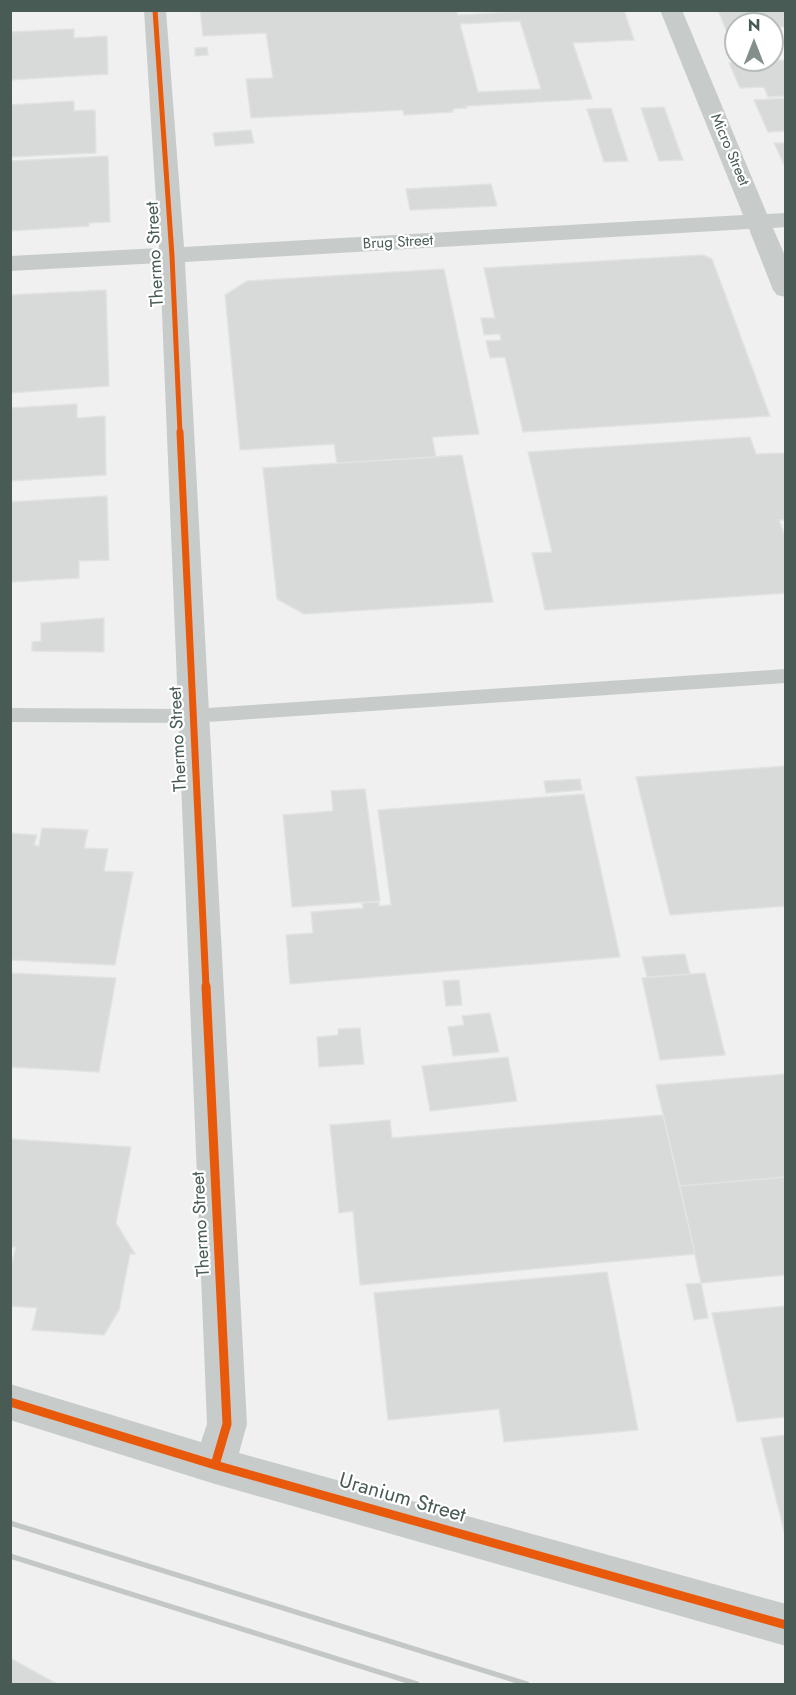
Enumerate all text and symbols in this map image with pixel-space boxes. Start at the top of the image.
north arrow [724,12,784,72]
text: N [748,14,760,37]
street label: Micro Street [706,111,752,189]
street label: Thermo Street [142,201,170,307]
street label: Brug Street [362,232,434,254]
street label: Thermo Street [165,686,193,792]
street label: Thermo Street [188,1171,216,1277]
street label: Uranium Street [336,1469,468,1529]

